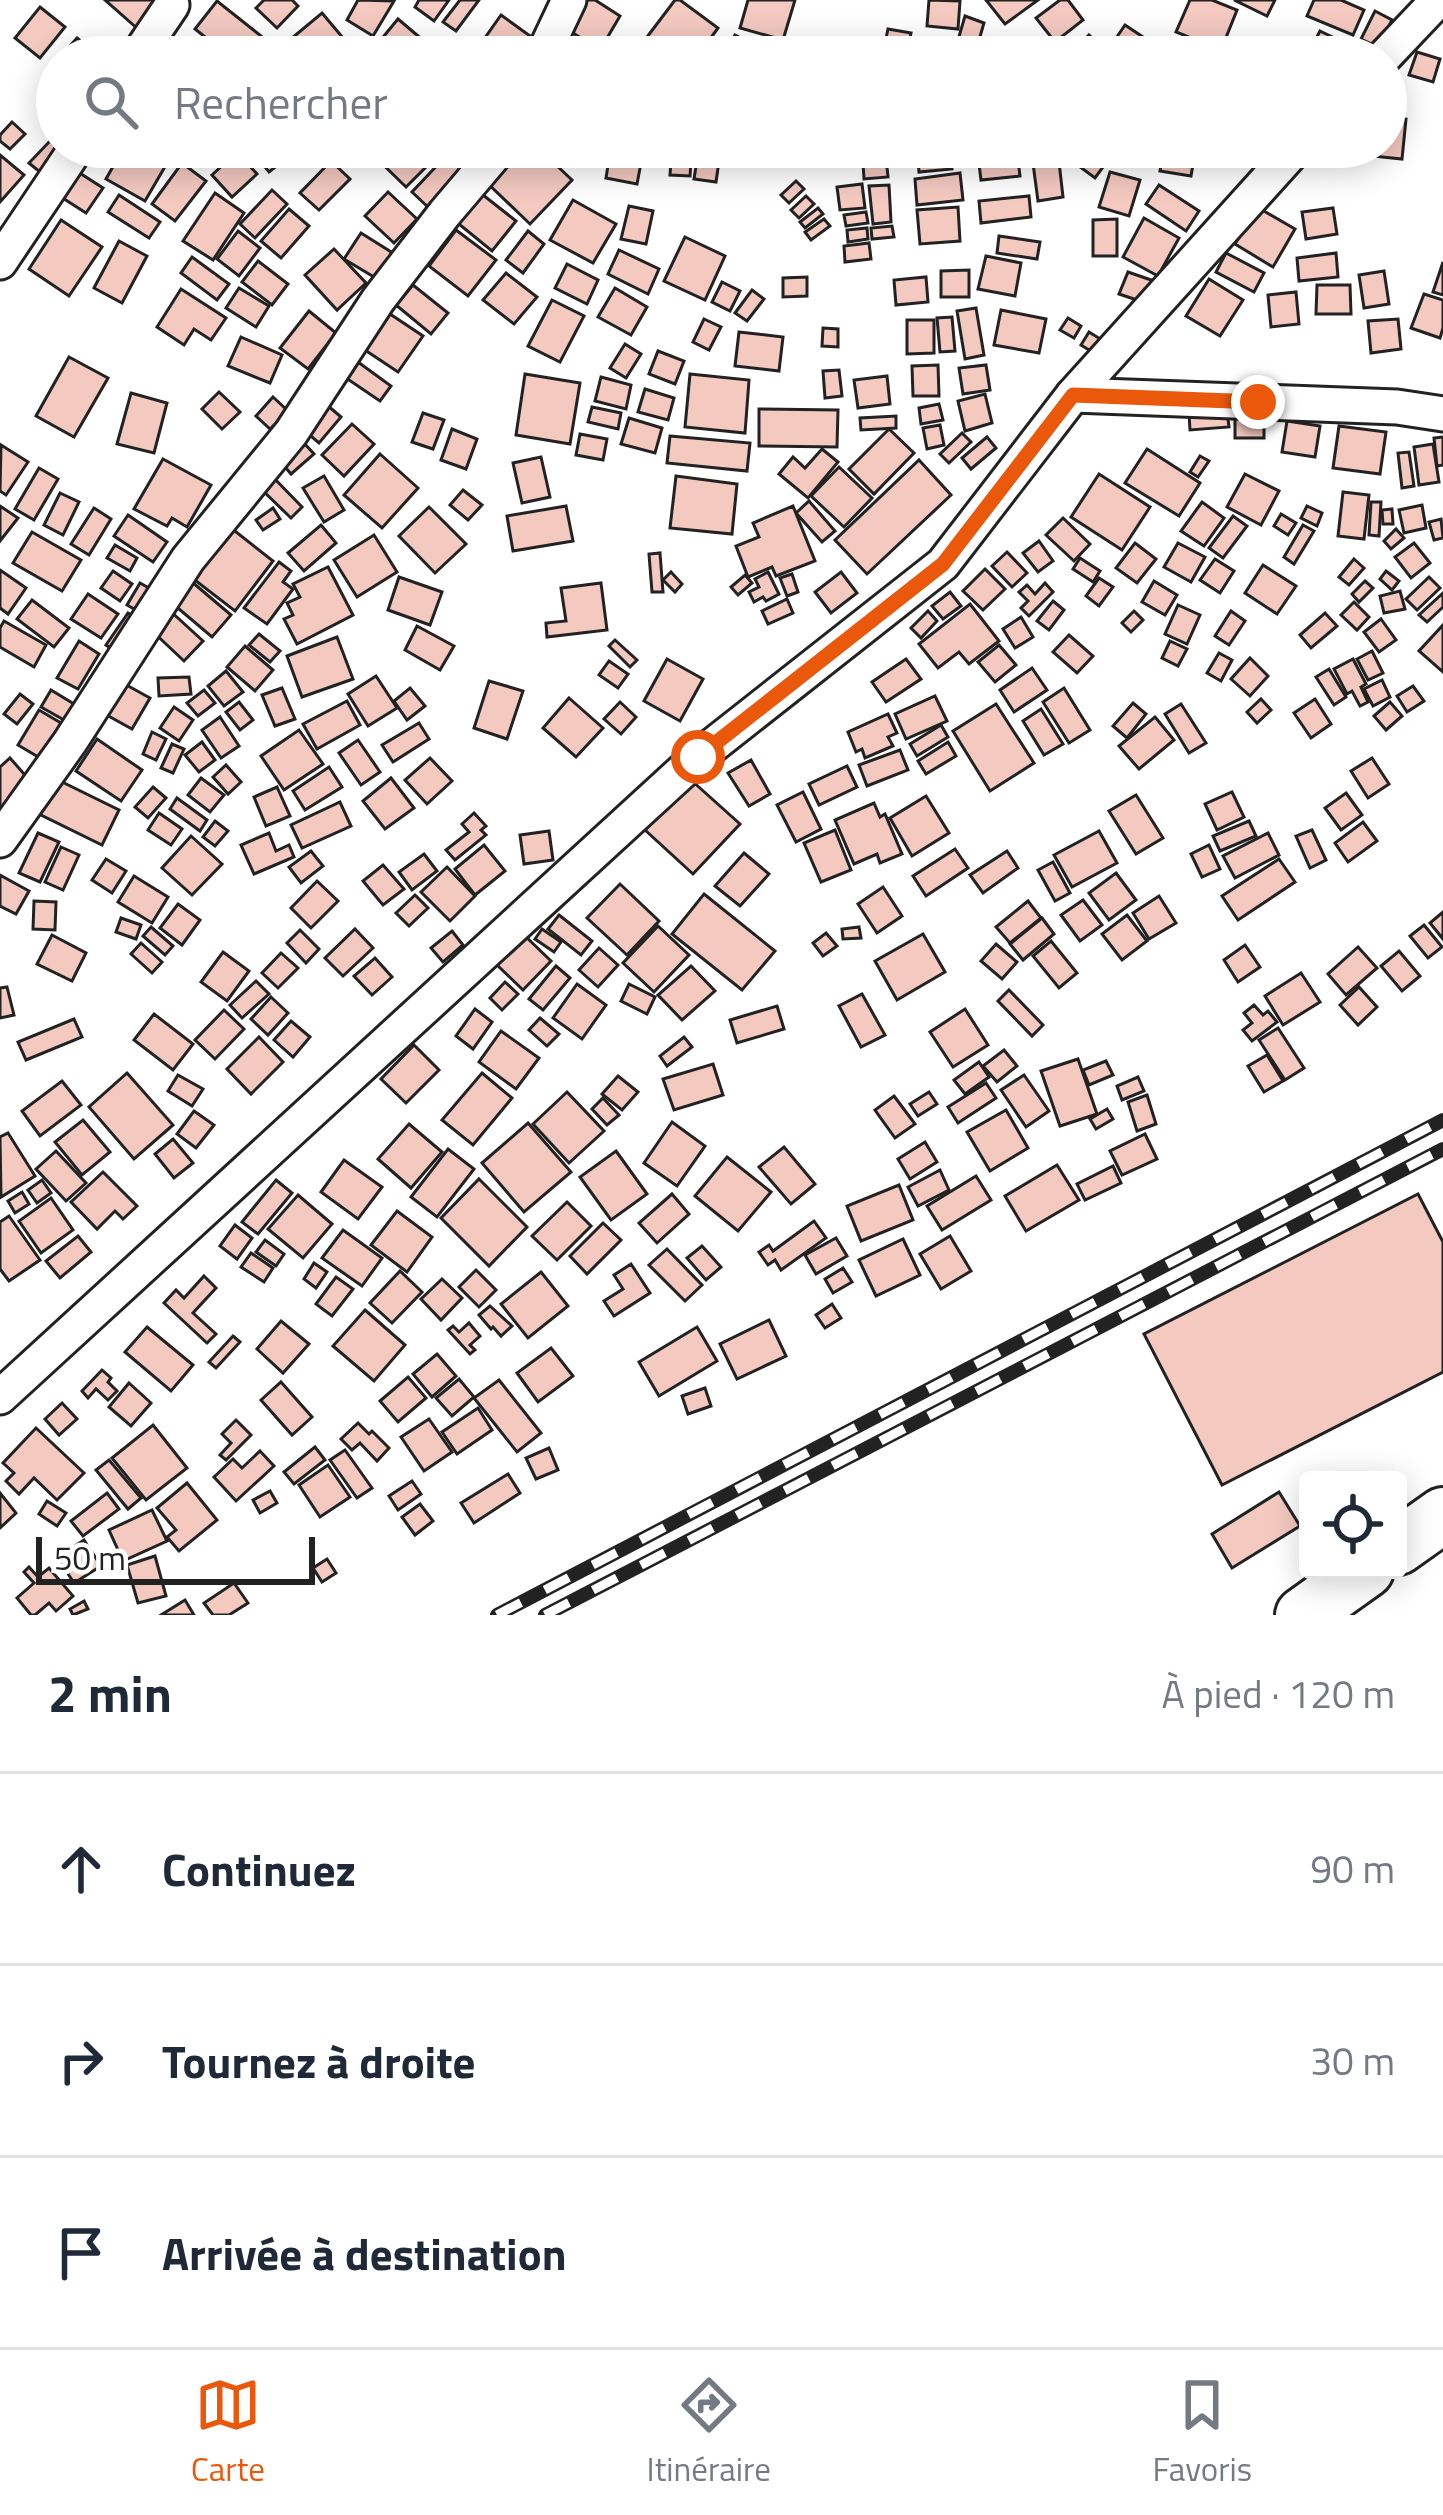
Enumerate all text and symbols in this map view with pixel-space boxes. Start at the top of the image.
search box [36,36,1407,168]
text: Rechercher [174,68,388,136]
icon: search [78,69,144,135]
route end [1231,375,1285,429]
route start [671,730,725,784]
map controls [1299,1471,1407,1579]
button: locate [1299,1471,1407,1579]
scale bar [36,1531,315,1584]
text: 50 m [54,1533,126,1583]
text: 2 min [48,1654,172,1732]
text: À pied · 120 m [1161,1664,1395,1723]
text: Continuez [162,1835,356,1903]
icon: ahead [48,1836,114,1902]
text: 90 m [1310,1839,1395,1898]
text: Tournez à droite [162,2027,476,2095]
icon: right [48,2028,114,2094]
text: 30 m [1310,2031,1395,2090]
text: Arrivée à destination [162,2219,567,2287]
icon: arrive [48,2220,114,2286]
tab: Carte [191,2372,265,2494]
tab: Itinéraire [647,2372,771,2494]
tab: Favoris [1153,2372,1252,2494]

